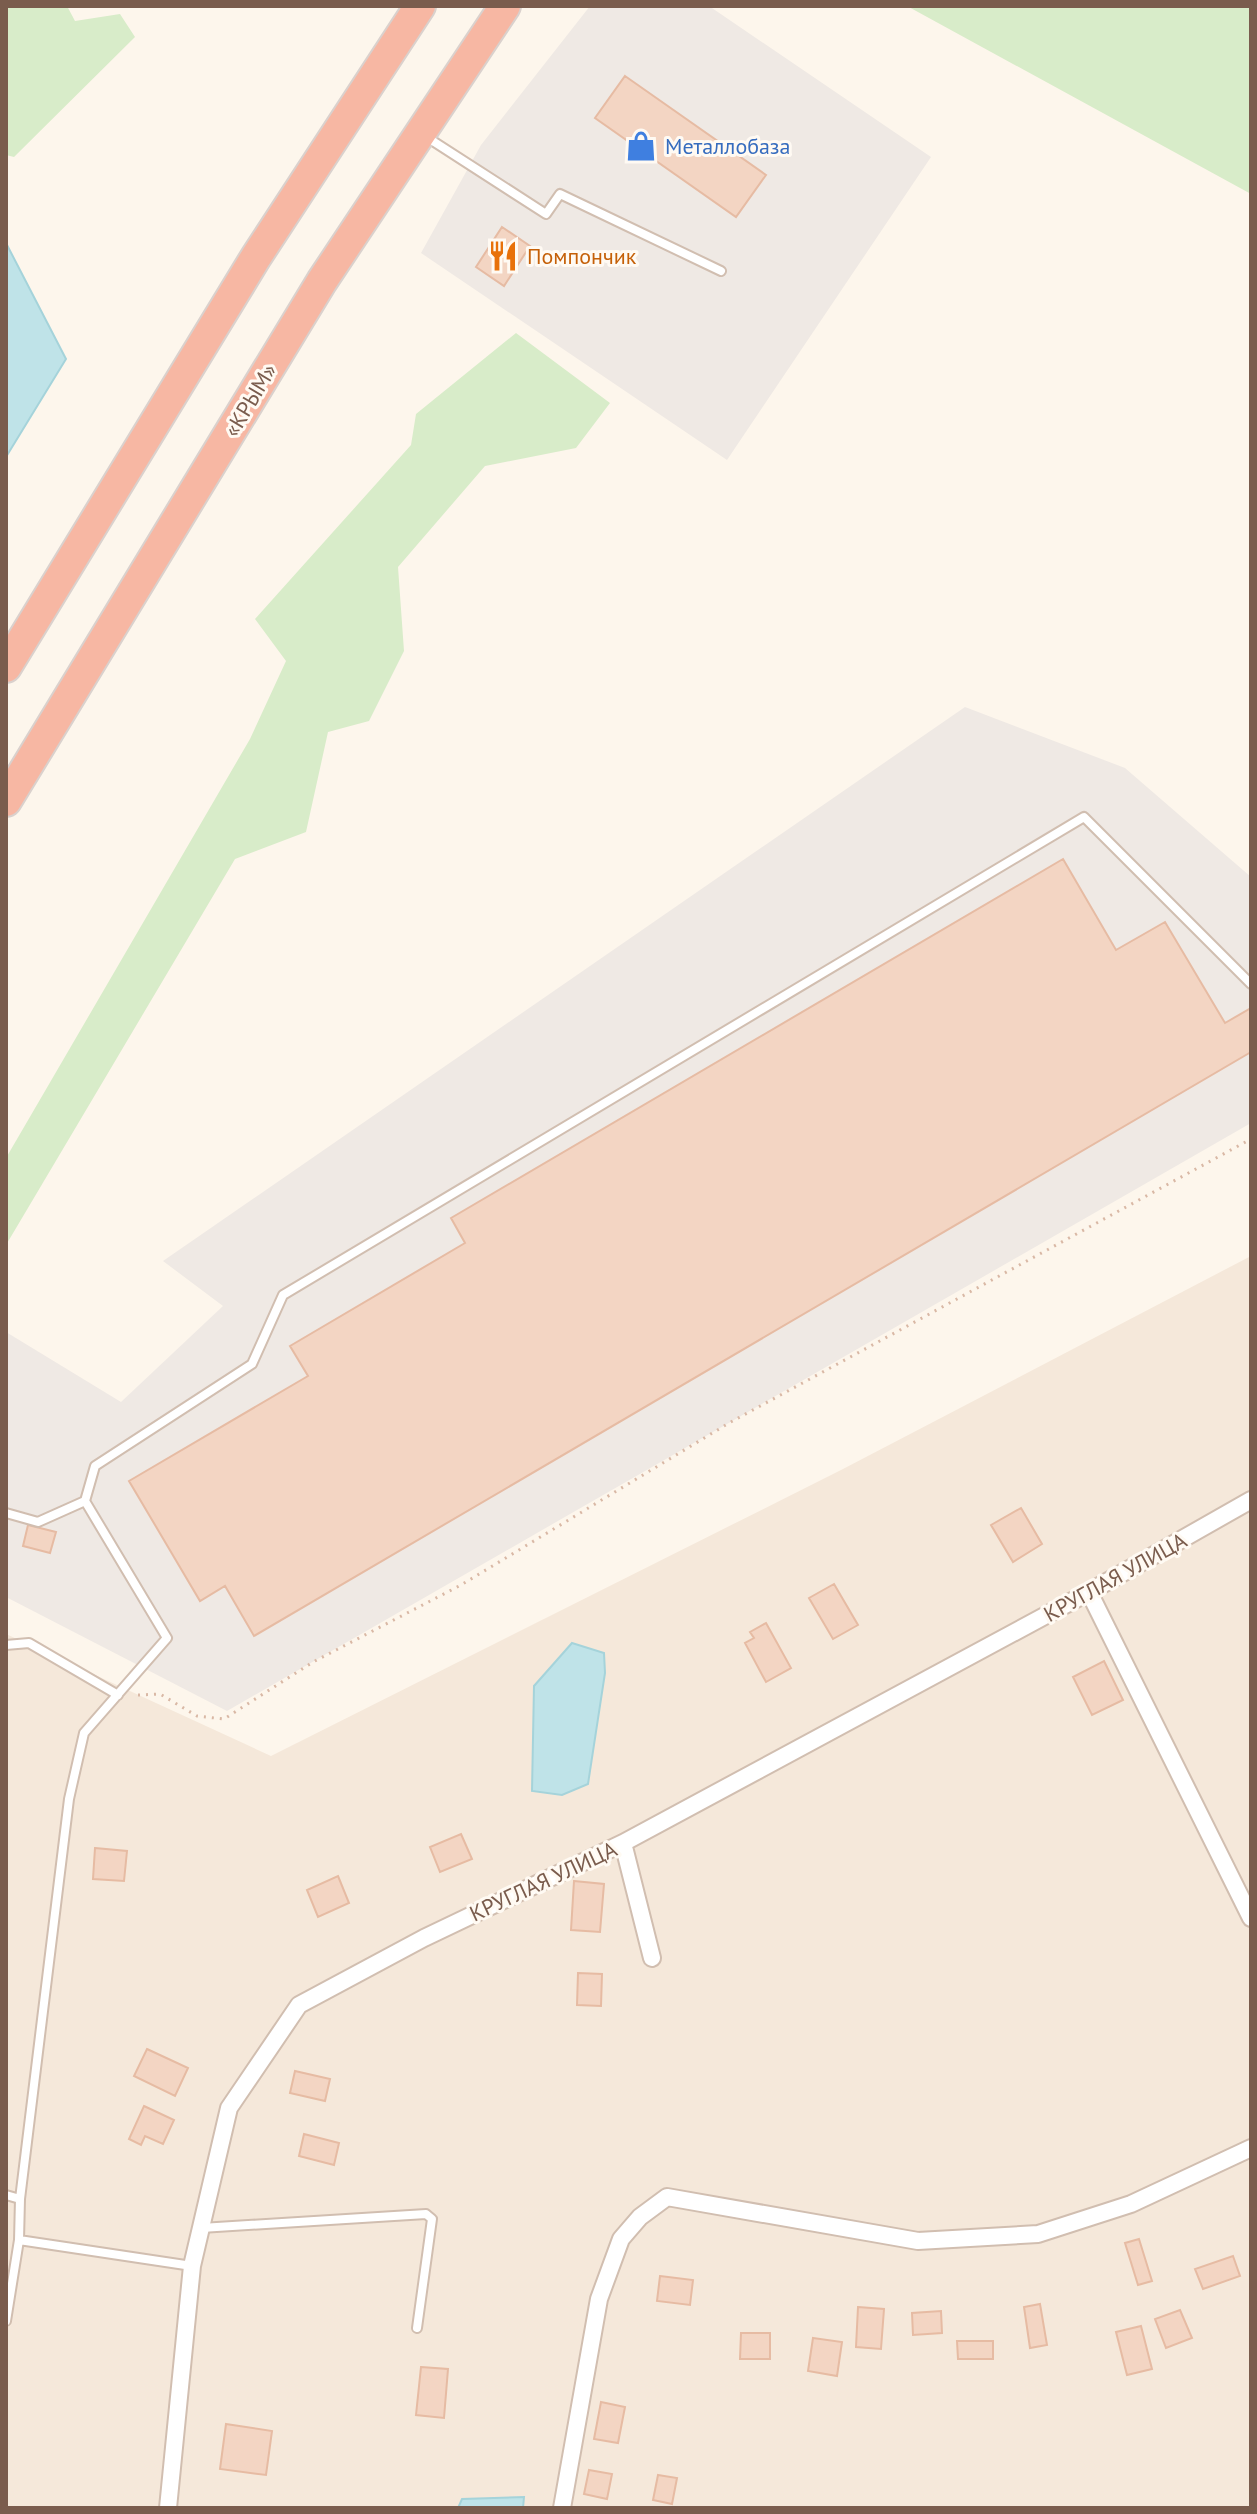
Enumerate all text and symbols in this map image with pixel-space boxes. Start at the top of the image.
shop icon: Металлобаза [624,129,658,163]
place label: Металлобаза [665,132,791,160]
restaurant icon: Помпончик [486,239,520,273]
place label: Помпончик [527,242,637,270]
street label: «КРЫМ» [217,358,283,442]
street label: КРУГЛАЯ УЛИЦА [1039,1526,1192,1628]
street label: КРУГЛАЯ УЛИЦА [465,1835,621,1927]

